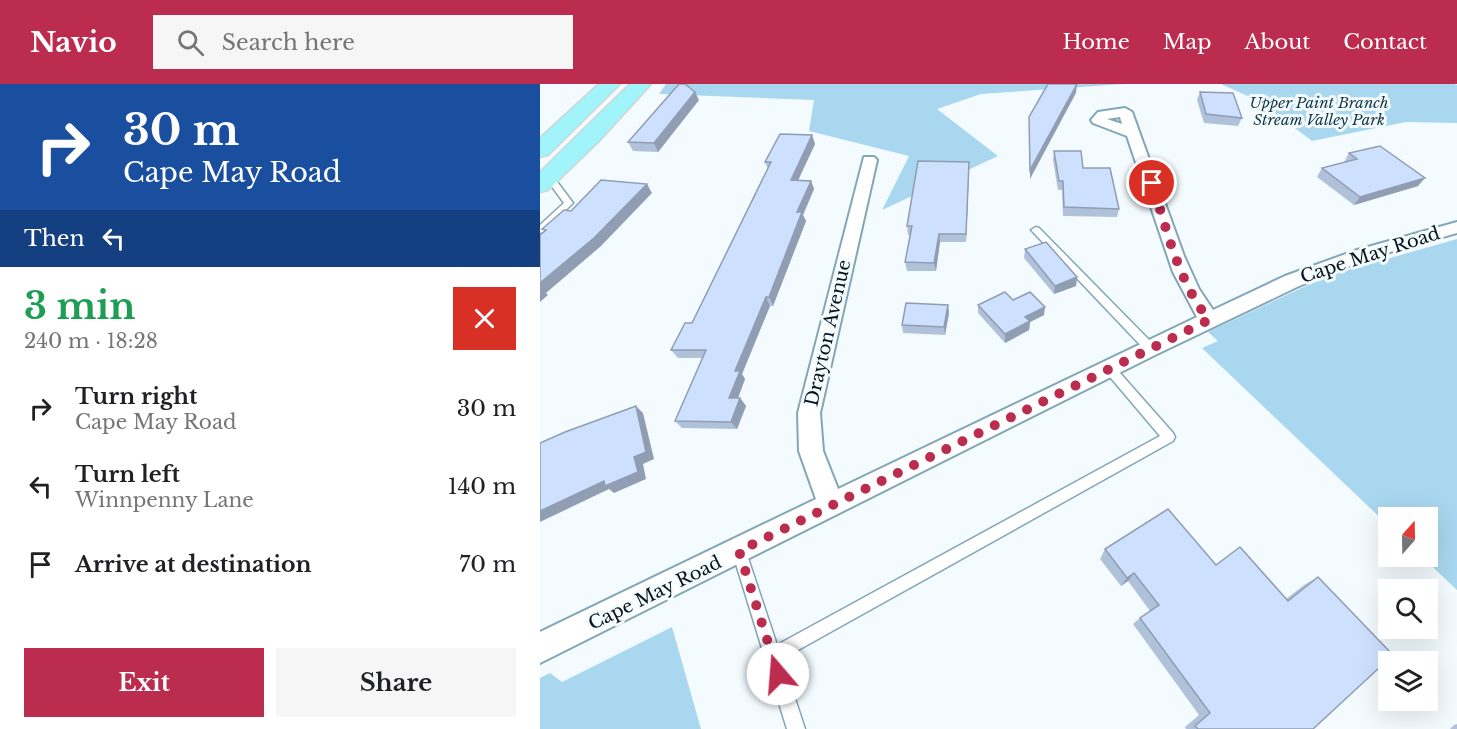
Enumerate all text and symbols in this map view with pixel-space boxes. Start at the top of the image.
search box [153,15,573,69]
text: Navio [30,25,117,60]
icon: search [174,26,207,59]
text: Search here [222,29,355,56]
text: Home [1063,29,1130,55]
text: Map [1163,29,1211,55]
text: About [1244,29,1310,55]
text: Contact [1343,29,1427,55]
park label: Upper Paint Branch Stream Valley Park [1250,93,1389,129]
text: 30 m [123,104,239,156]
icon: right [24,108,102,186]
text: Cape May Road [123,156,341,189]
pin [1126,157,1177,208]
icon: arrive [1135,166,1168,199]
icon: left [97,222,130,255]
street label: Cape May Road [1297,222,1443,288]
text: Then [24,225,85,252]
street label: Drayton Avenue [800,258,856,408]
text: 3 min [24,284,136,329]
button: close [453,287,516,350]
text: 240 m · 18:28 [24,329,158,353]
text: Turn right [75,383,197,410]
icon: right [24,392,57,425]
text: 30 m [457,395,516,422]
text: Cape May Road [75,410,237,434]
text: Turn left [75,461,180,488]
icon: left [24,470,57,503]
text: 140 m [448,473,516,500]
text: Winnpenny Lane [75,488,254,512]
north arrow [1378,507,1438,567]
map controls [1378,507,1438,711]
icon: arrive [24,548,57,581]
text: Arrive at destination [75,551,312,578]
text: 70 m [459,551,516,578]
street label: Cape May Road [585,551,725,635]
button: search [1378,579,1438,639]
position arrow [746,642,810,706]
button: Exit [24,648,264,717]
button: Share [276,648,516,717]
button: layers [1378,651,1438,711]

